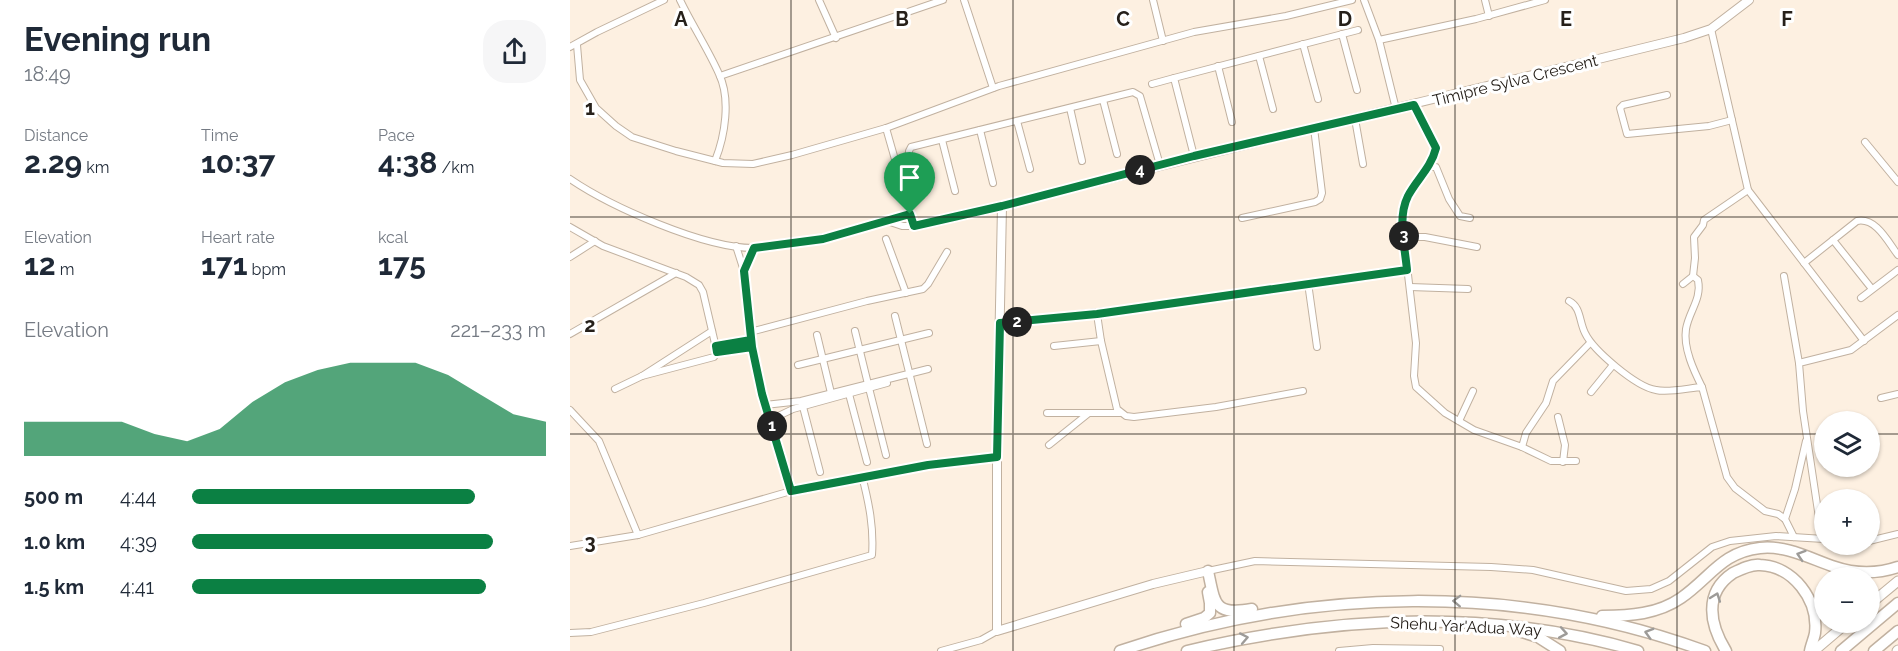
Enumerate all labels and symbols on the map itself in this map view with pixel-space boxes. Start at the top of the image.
text: A [674,7,688,31]
text: B [895,7,909,31]
text: C [1116,7,1130,31]
text: D [1338,7,1352,31]
text: E [1560,7,1572,31]
text: F [1781,7,1793,31]
street label: Timipre Sylva Crescent [1431,51,1600,110]
text: 1 [585,96,595,120]
pin [884,152,935,214]
pin: 4 [1125,155,1155,185]
pin: 3 [1389,221,1419,251]
pin: 2 [1002,307,1032,337]
text: 2 [584,313,596,337]
pin: 1 [757,411,787,441]
text: 3 [584,530,596,554]
one-way arrow [1796,549,1807,562]
one-way arrow [1708,592,1721,603]
one-way arrow [1453,595,1462,608]
street label: Shehu Yar'Adua Way [1390,613,1542,640]
one-way arrow [1558,626,1568,639]
one-way arrow [1644,628,1655,640]
one-way arrow [1239,633,1249,646]

